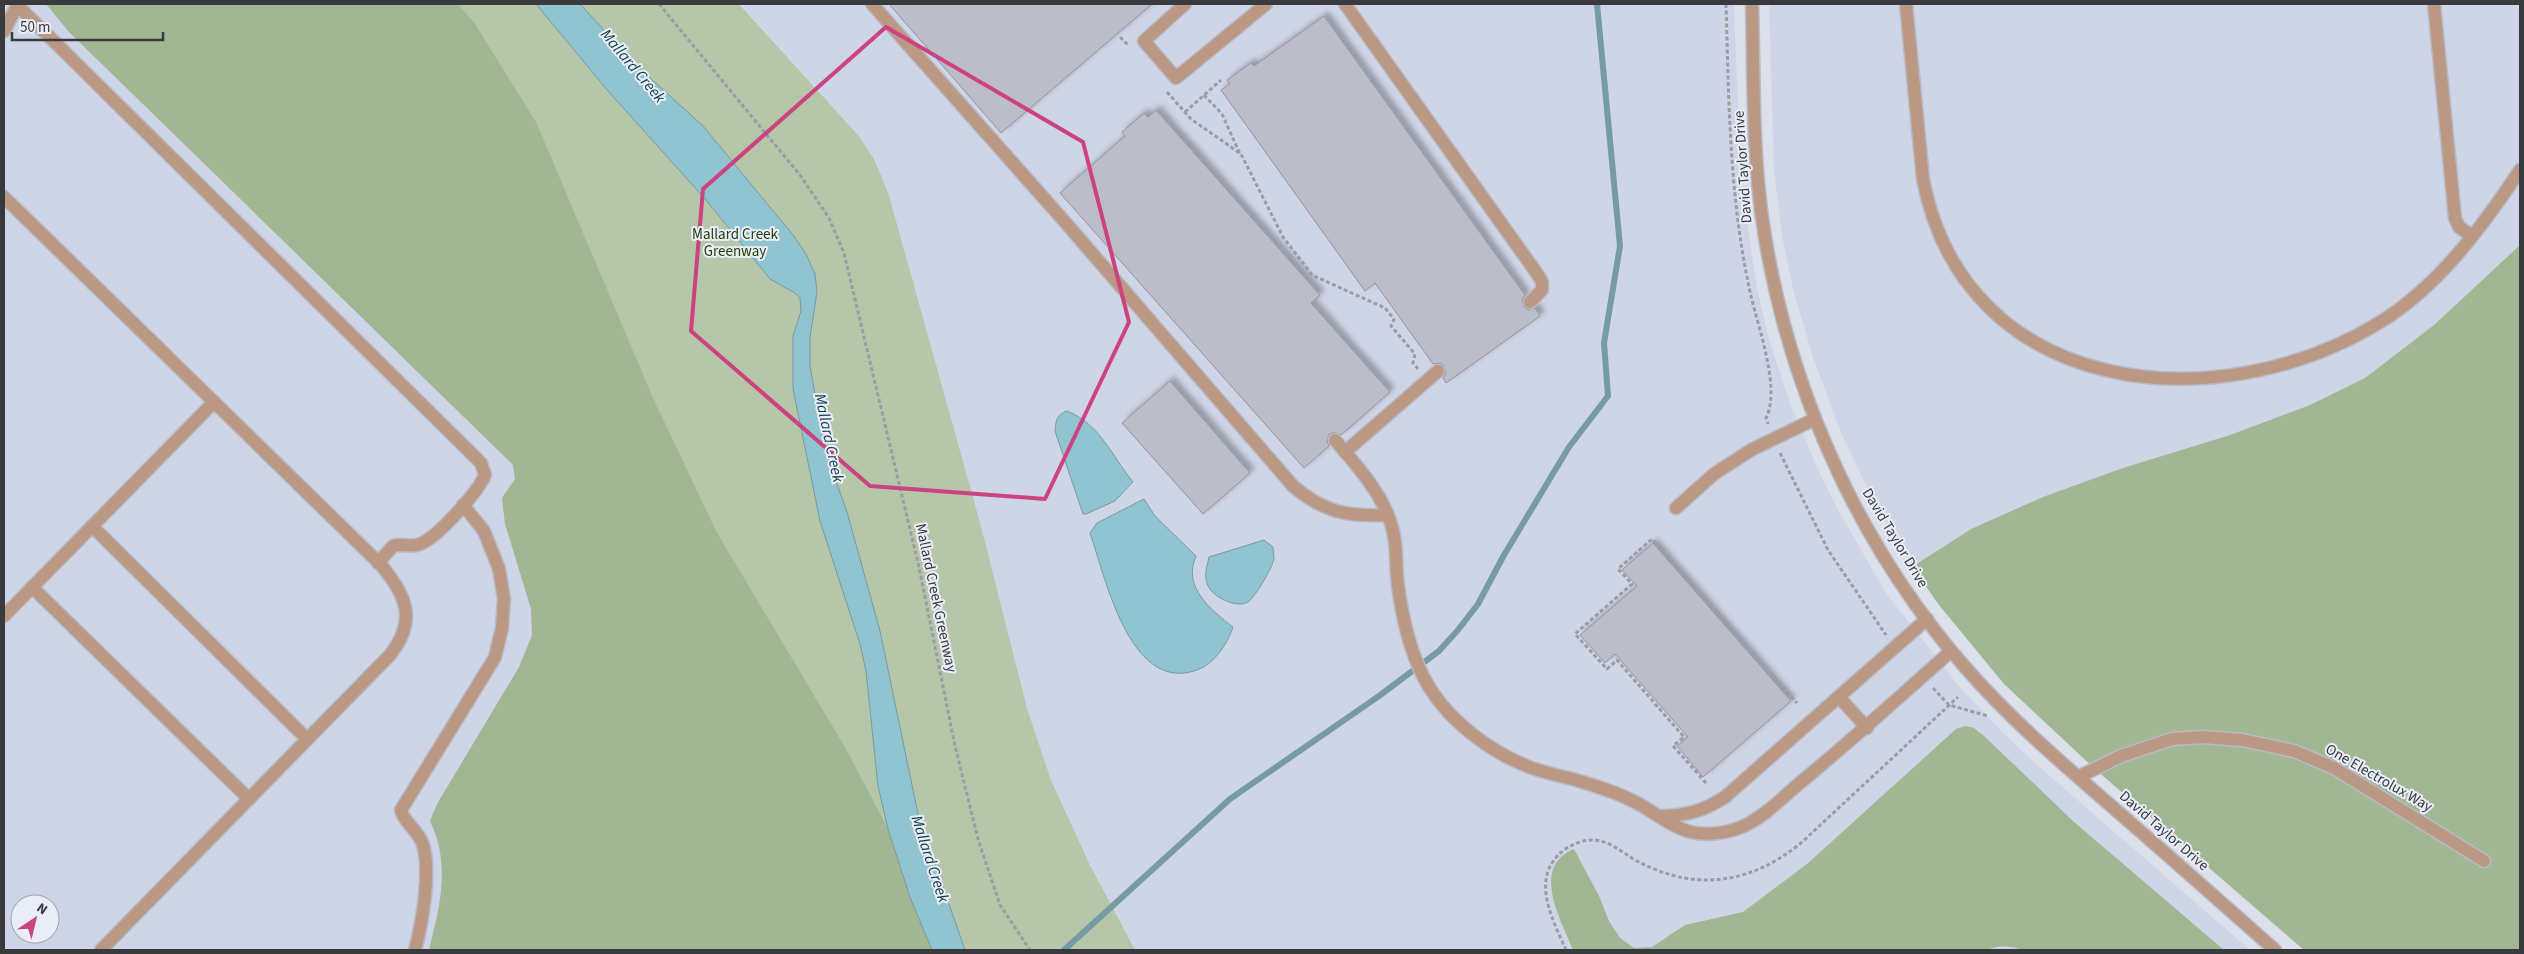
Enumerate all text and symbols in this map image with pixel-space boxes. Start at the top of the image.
scale bar [12,10,164,42]
text: 50 m [20,17,50,38]
water label: Mallard Creek [595,24,671,108]
street label: David Taylor Drive [1729,110,1757,224]
park label: Mallard Creek Greenway [692,224,779,262]
water label: Mallard Creek [809,391,849,485]
street label: David Taylor Drive [1857,484,1933,592]
street label: Mallard Creek Greenway [910,522,962,674]
street label: One Electrolux Way [2322,739,2436,817]
street label: David Taylor Drive [2114,786,2214,876]
water label: Mallard Creek [906,813,955,906]
north arrow [10,894,60,944]
text: N [32,898,51,920]

